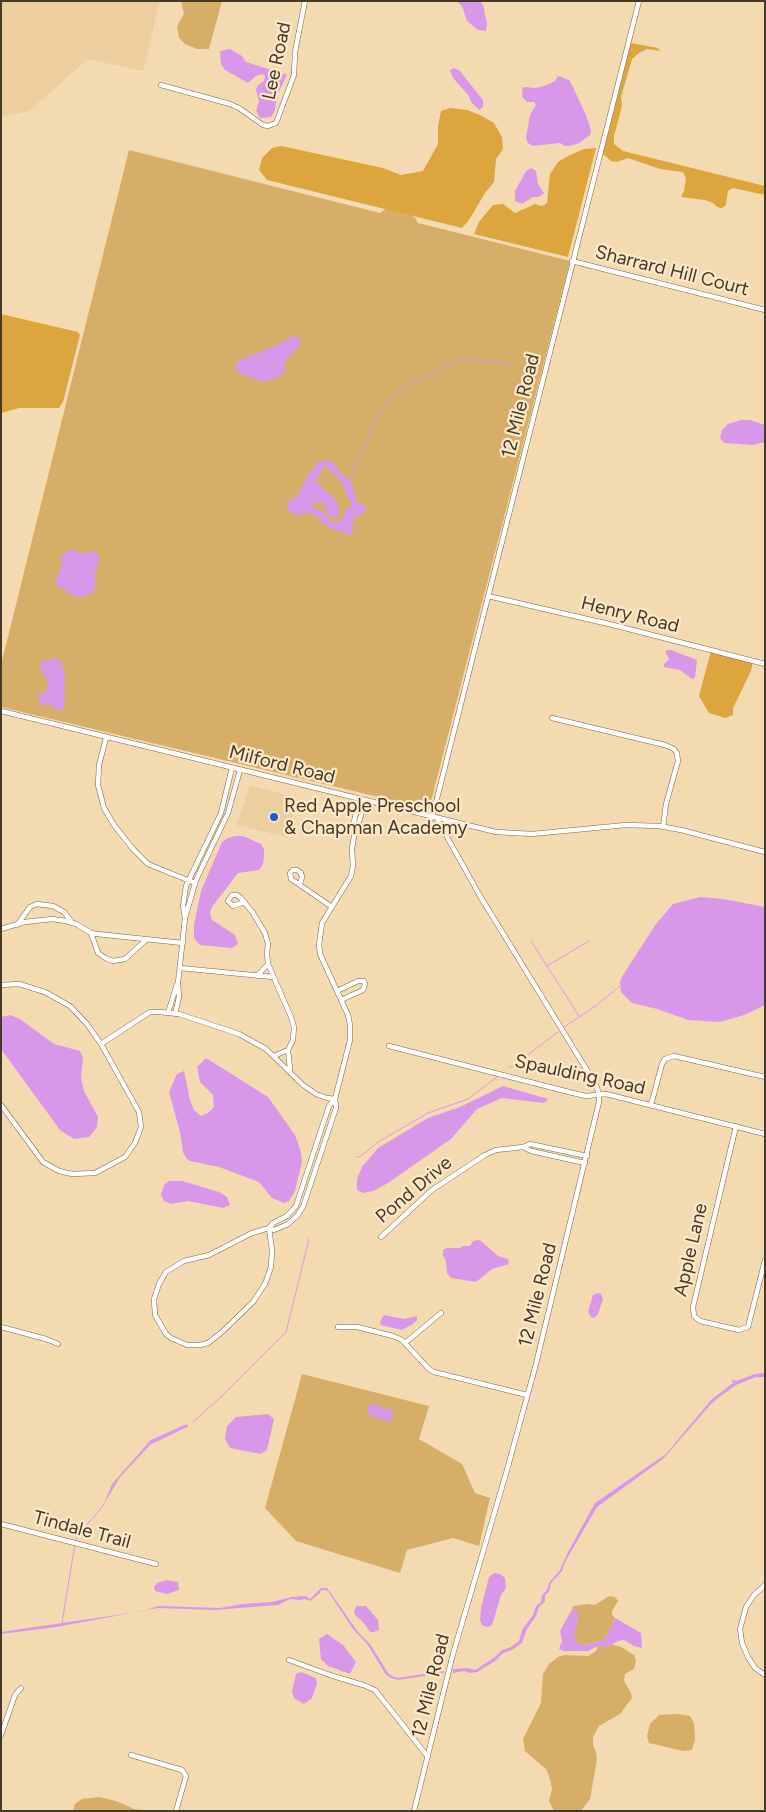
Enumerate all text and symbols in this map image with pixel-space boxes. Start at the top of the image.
street label: Lee Road [258,20,296,102]
street label: Sharrard Hill Court [593,241,751,301]
street label: 12 Mile Road [497,352,545,460]
street label: Henry Road [579,592,681,638]
street label: Milford Road [227,741,337,789]
place label: Red Apple Preschool & Chapman Academy [284,795,468,839]
marker: Red Apple Preschool & Chapman Academy [268,811,280,823]
street label: Spaulding Road [513,1050,647,1100]
street label: Pond Drive [371,1152,457,1228]
street label: Apple Lane [669,1201,713,1299]
street label: 12 Mile Road [514,1241,562,1349]
street label: Tindale Trail [31,1506,133,1554]
street label: 12 Mile Road [407,1632,455,1740]

